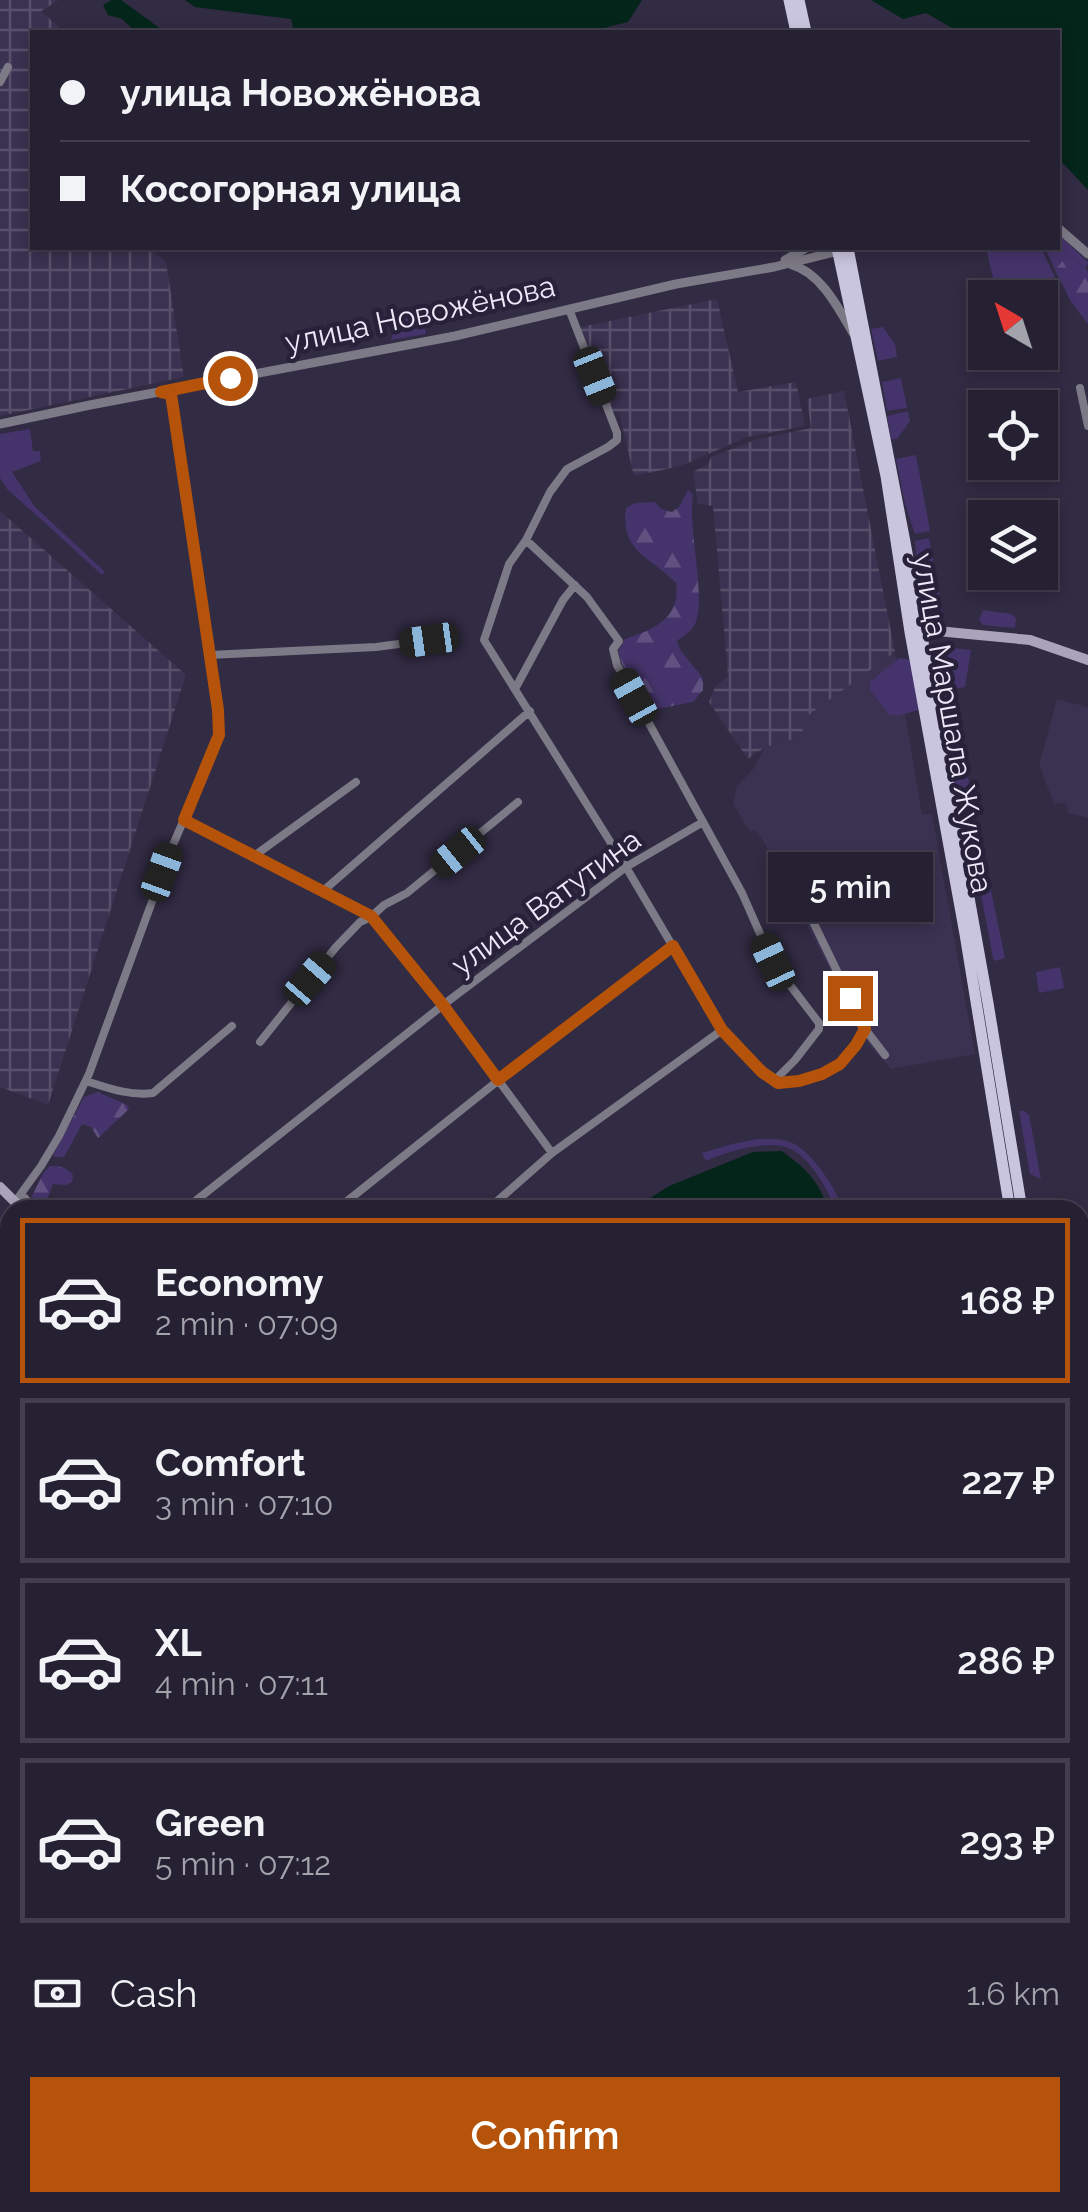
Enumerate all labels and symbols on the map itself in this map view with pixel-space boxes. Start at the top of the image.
street label: улица Новожёнова [282,268,558,360]
north arrow [968,280,1058,370]
car [570,343,620,409]
route start [208,356,253,401]
street label: улица Маршала Жукова [906,550,1000,896]
car [397,621,461,659]
car [606,663,662,731]
car [425,821,491,883]
street label: улица Ватутина [445,822,647,982]
car [138,839,186,905]
callout: 5 min [768,853,932,923]
car [747,928,799,996]
car [279,947,341,1011]
route end [828,976,873,1021]

